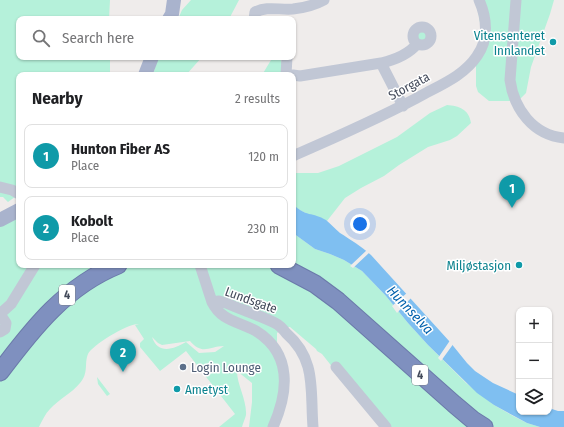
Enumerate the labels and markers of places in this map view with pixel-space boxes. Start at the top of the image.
place label: Vitensenteret Innlandet [474,28,546,58]
marker: Vitensenteret Innlandet [548,37,558,47]
pin: 1 [499,175,525,208]
place label: Miljøstasjon [446,258,511,273]
marker: Miljøstasjon [514,260,524,270]
pin: 2 [110,339,136,372]
place label: Login Lounge [191,360,261,375]
marker: Login Lounge [178,362,188,372]
place label: Ametyst [185,382,229,397]
marker: Ametyst [172,384,182,394]

